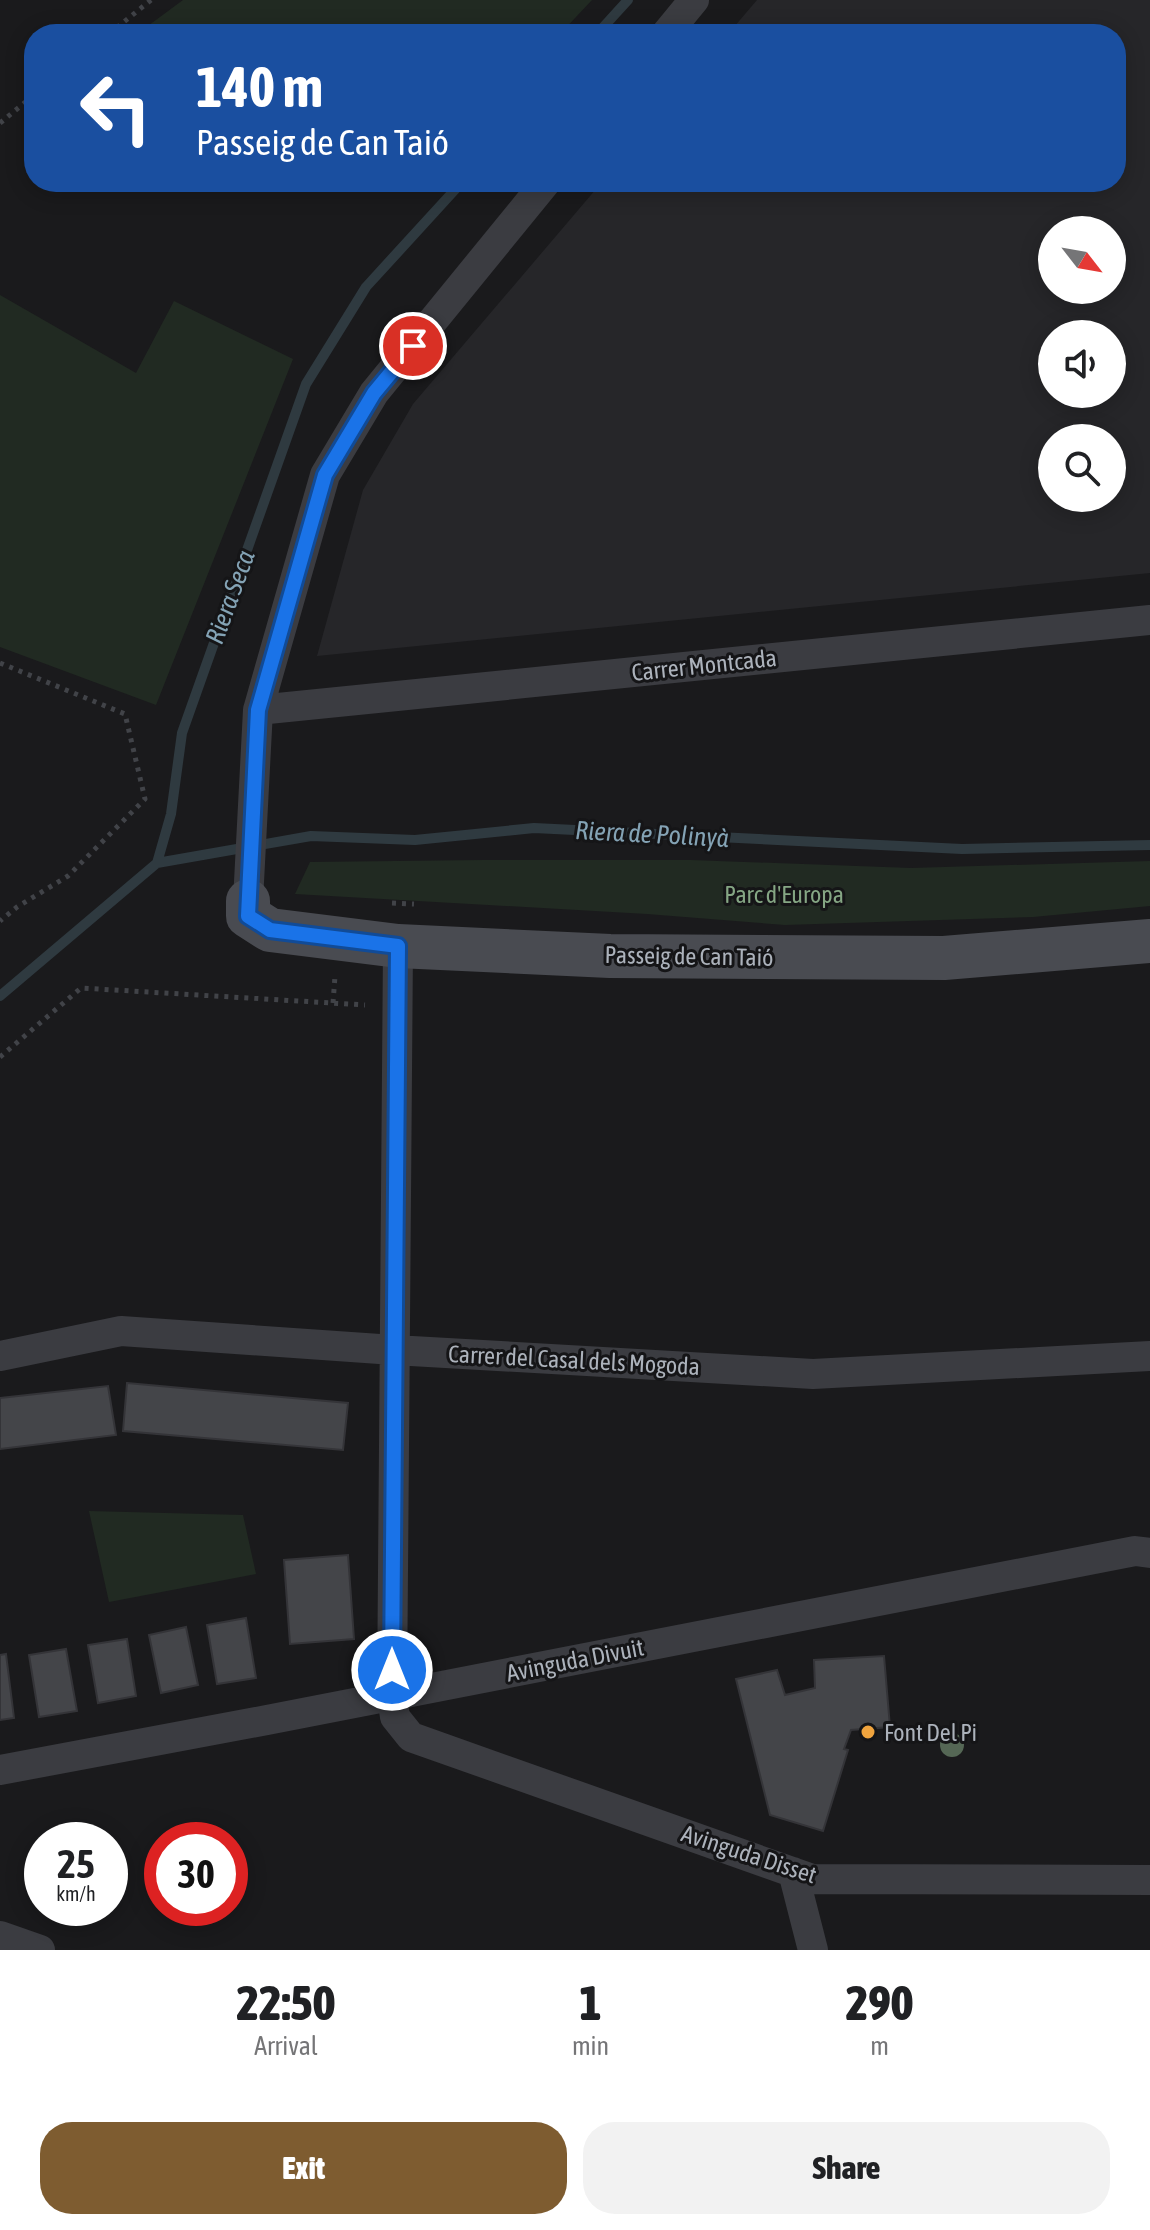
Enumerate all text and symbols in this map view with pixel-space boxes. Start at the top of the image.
text: 140 m [196,55,323,119]
icon: left [64,56,168,160]
text: Passeig de Can Taió [196,121,449,163]
north arrow [1038,216,1126,304]
map controls [1038,216,1126,512]
pin [379,312,447,380]
button: sound [1038,320,1126,408]
icon: arrive [391,324,435,368]
button: search [1038,424,1126,512]
water label: Riera Seca [199,546,261,648]
street label: Carrer Montcada [630,644,778,686]
water label: Riera de Polinyà [574,815,730,853]
park label: Parc d'Europa [724,881,844,908]
street label: Passeig de Can Taió [604,941,774,971]
street label: Carrer del Casal dels Mogoda [447,1340,701,1380]
position arrow [350,1628,434,1712]
street label: Avinguda Divuit [504,1633,646,1687]
place label: Font Del Pi [884,1719,977,1746]
marker: Font Del Pi [859,1723,877,1741]
street label: Avinguda Disset [678,1819,820,1889]
speed limit sign: 30 [144,1822,248,1926]
text: 25 [57,1841,95,1886]
text: km/h [56,1882,96,1905]
text: 22:50 [237,1975,335,2030]
text: 1 [579,1975,602,2030]
text: 290 [846,1975,913,2030]
text: Arrival [254,2031,318,2061]
text: min [572,2031,609,2061]
text: m [870,2031,889,2061]
button: Exit [40,2122,567,2214]
button: Share [583,2122,1110,2214]

